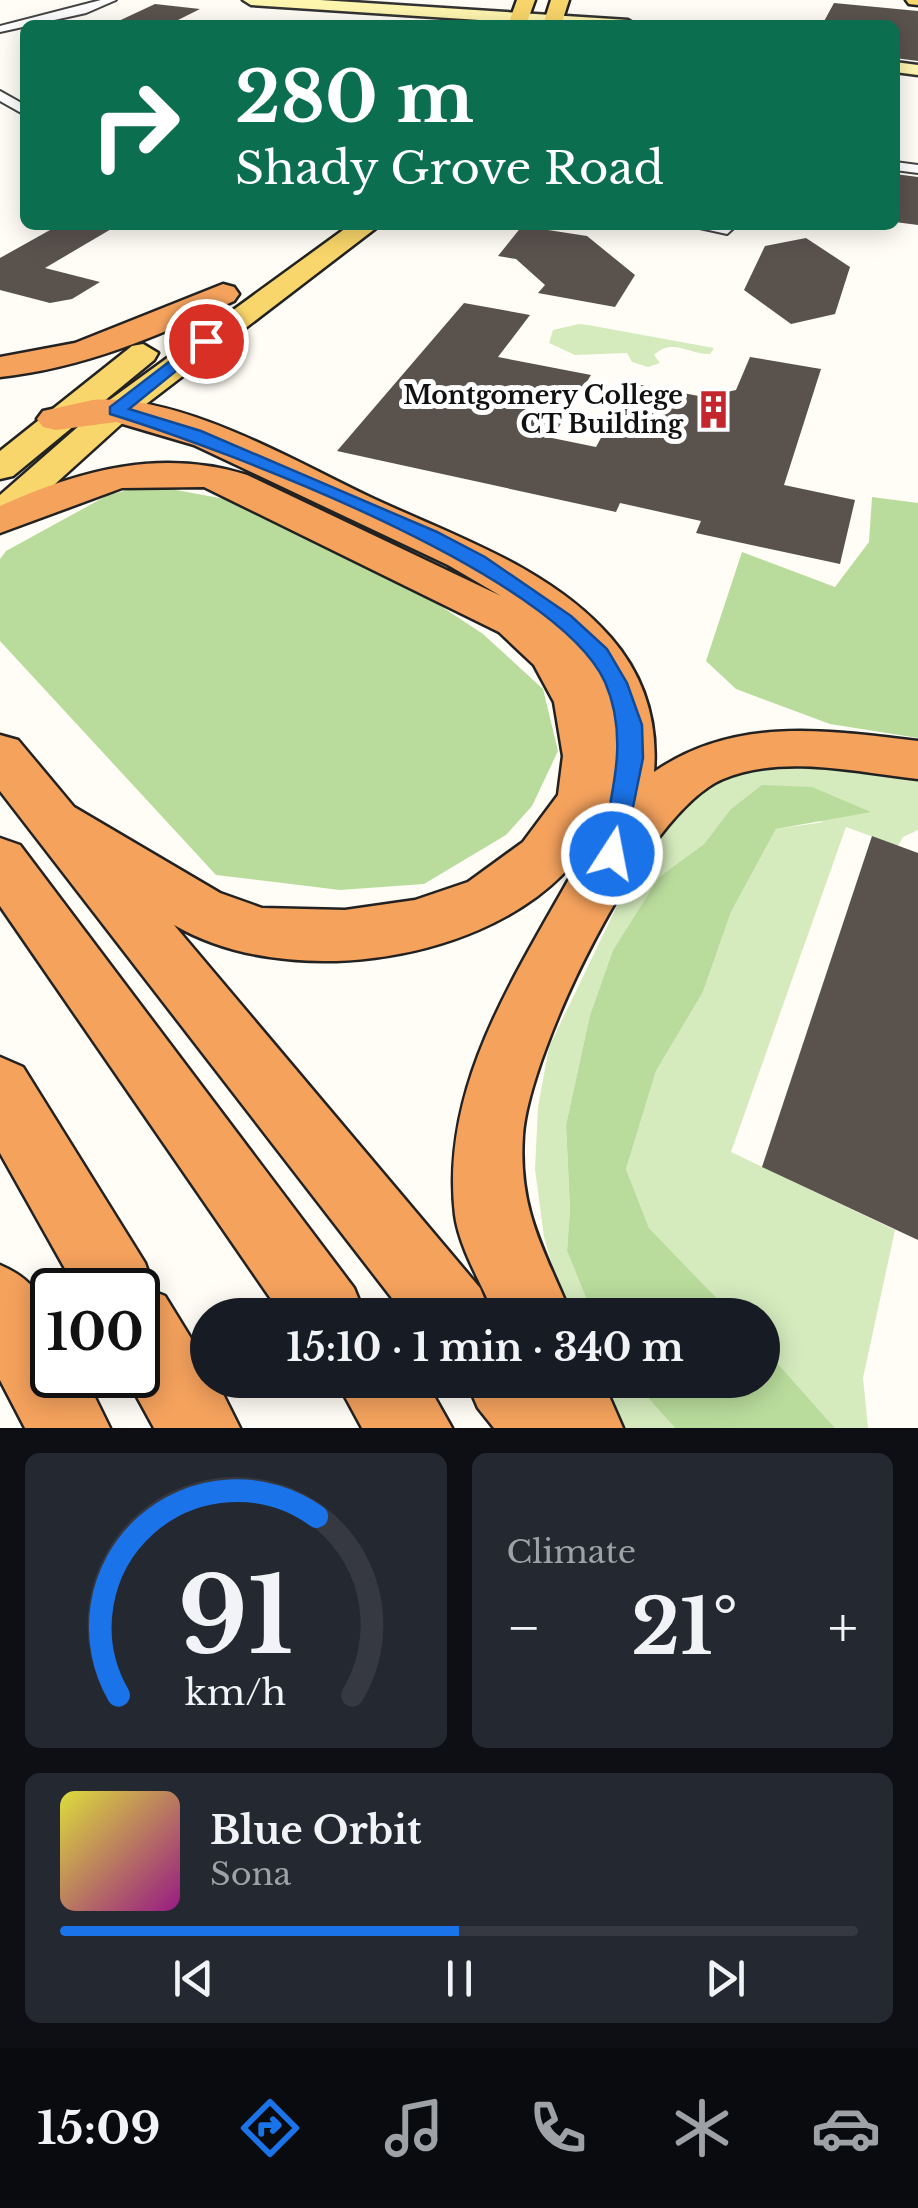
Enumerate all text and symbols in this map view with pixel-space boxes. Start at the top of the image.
text: 280 m [235,54,474,141]
icon: right [70,60,200,190]
text: Shady Grove Road [235,140,664,196]
pin [164,299,249,384]
icon: arrive [179,314,234,369]
place label: Montgomery College CT Building [403,380,684,440]
building icon: Montgomery College CT Building [692,388,734,430]
position arrow [560,802,664,906]
speed limit sign: 100 [30,1268,160,1398]
text: 15:10 · 1 min · 340 m [286,1324,684,1371]
text: Climate [507,1532,636,1572]
text: 91 [178,1552,293,1681]
text: 21° [631,1581,738,1674]
text: − [507,1594,541,1662]
text: + [828,1594,858,1662]
text: km/h [185,1670,286,1715]
text: Blue Orbit [210,1807,421,1854]
text: Sona [210,1854,291,1894]
icon: previous [166,1951,221,2006]
icon: pause [432,1951,487,2006]
icon: next [698,1951,753,2006]
icon: directions [235,2093,305,2163]
icon: music [379,2093,449,2163]
icon: phone [523,2093,593,2163]
icon: climate [667,2093,737,2163]
icon: car [811,2093,881,2163]
text: 15:09 [37,2100,161,2156]

